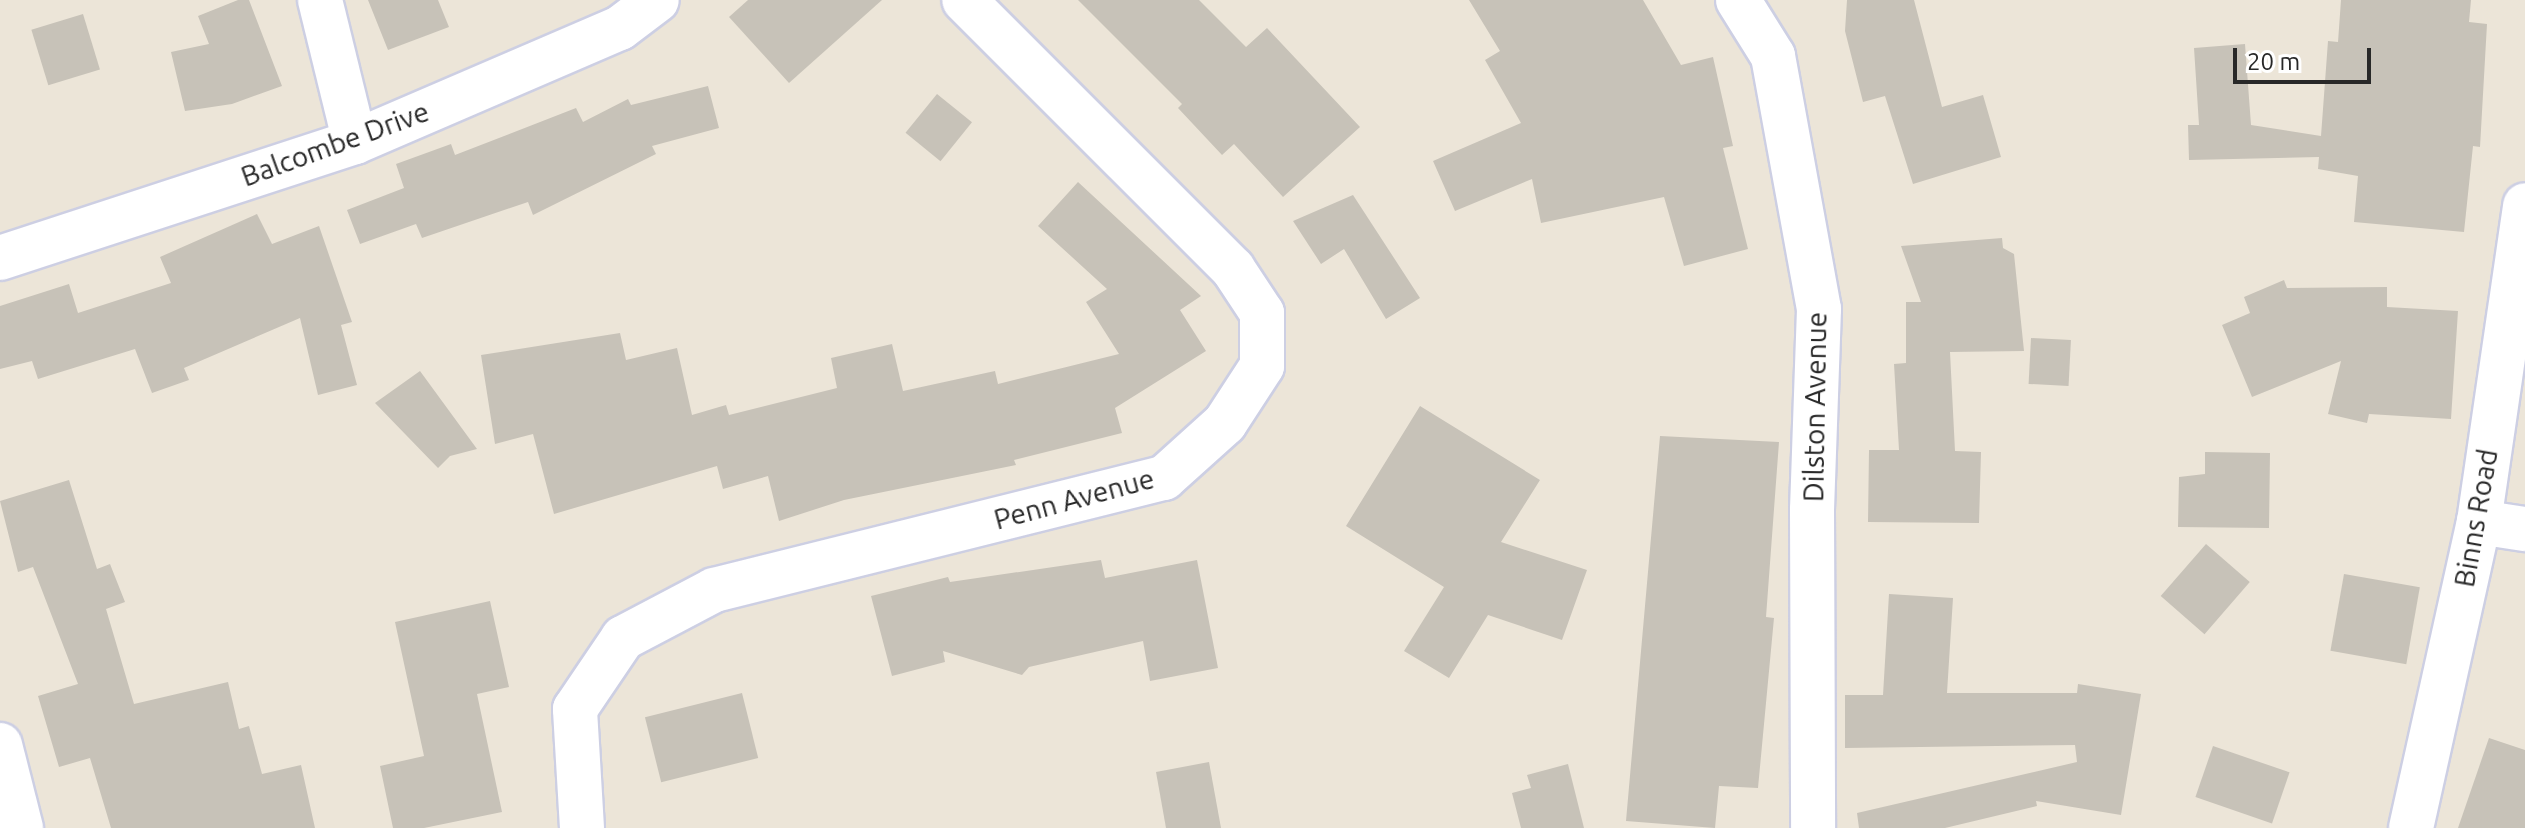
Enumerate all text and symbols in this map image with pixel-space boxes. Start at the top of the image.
scale bar [2237,32,2375,82]
text: 20 m [2247,48,2300,75]
street label: Balcombe Drive [236,94,434,194]
street label: Dilston Avenue [1797,312,1833,502]
street label: Binns Road [2447,446,2505,590]
street label: Penn Avenue [990,462,1158,536]

